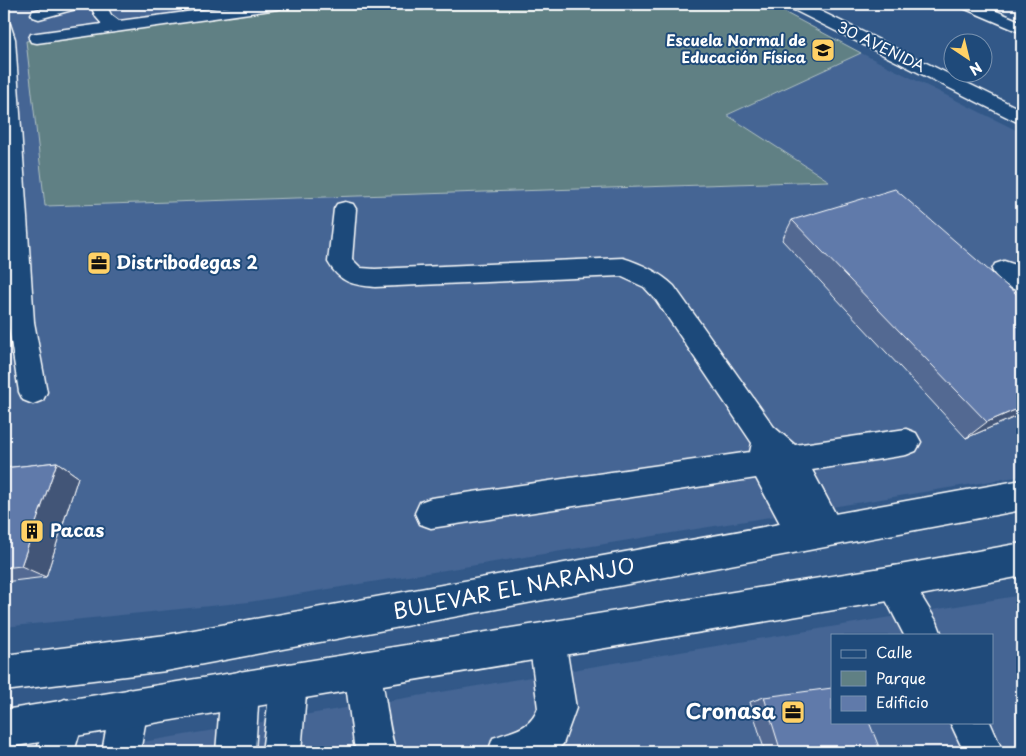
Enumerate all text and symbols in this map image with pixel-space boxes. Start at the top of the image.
street label: 30 AVENIDA [833,14,930,77]
place label: Escuela Normal de Educación Física [666,28,807,68]
north arrow [944,32,994,82]
school or university icon: Escuela Normal de Educación Física [810,37,836,63]
text: N [965,57,986,81]
place label: Distribodegas 2 [116,248,258,275]
office icon: Distribodegas 2 [86,250,112,276]
place label: Pacas [50,516,105,543]
building icon: Pacas [19,518,45,544]
street label: BULEVAR EL NARANJO [390,548,637,626]
legend [831,634,994,724]
text: Calle [876,640,913,663]
text: Parque [876,666,926,689]
text: Edificio [876,690,929,713]
place label: Cronasa [685,694,776,726]
office icon: Cronasa [780,699,806,725]

